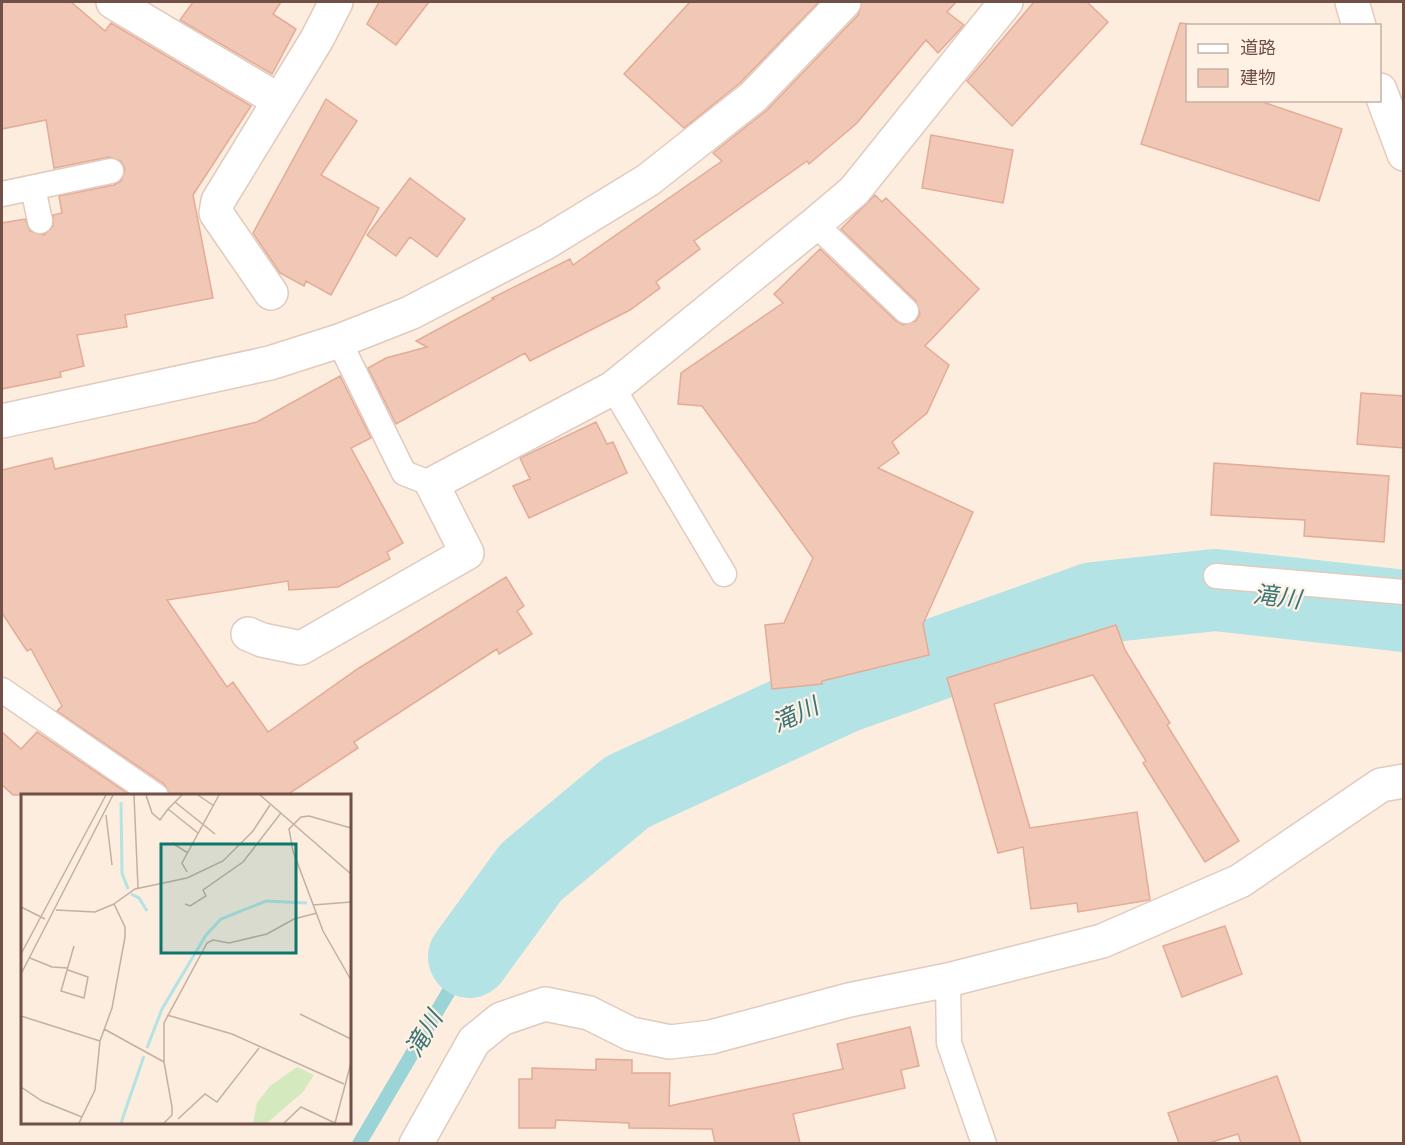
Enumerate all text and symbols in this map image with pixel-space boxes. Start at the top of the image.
legend [1186,24,1381,102]
text: 道路 [1240,36,1276,58]
text: 建物 [1240,66,1276,88]
water label: 滝川 [1252,578,1306,613]
water label: 滝川 [766,689,825,737]
inset map [21,794,351,1124]
water label: 滝川 [398,1003,449,1061]

